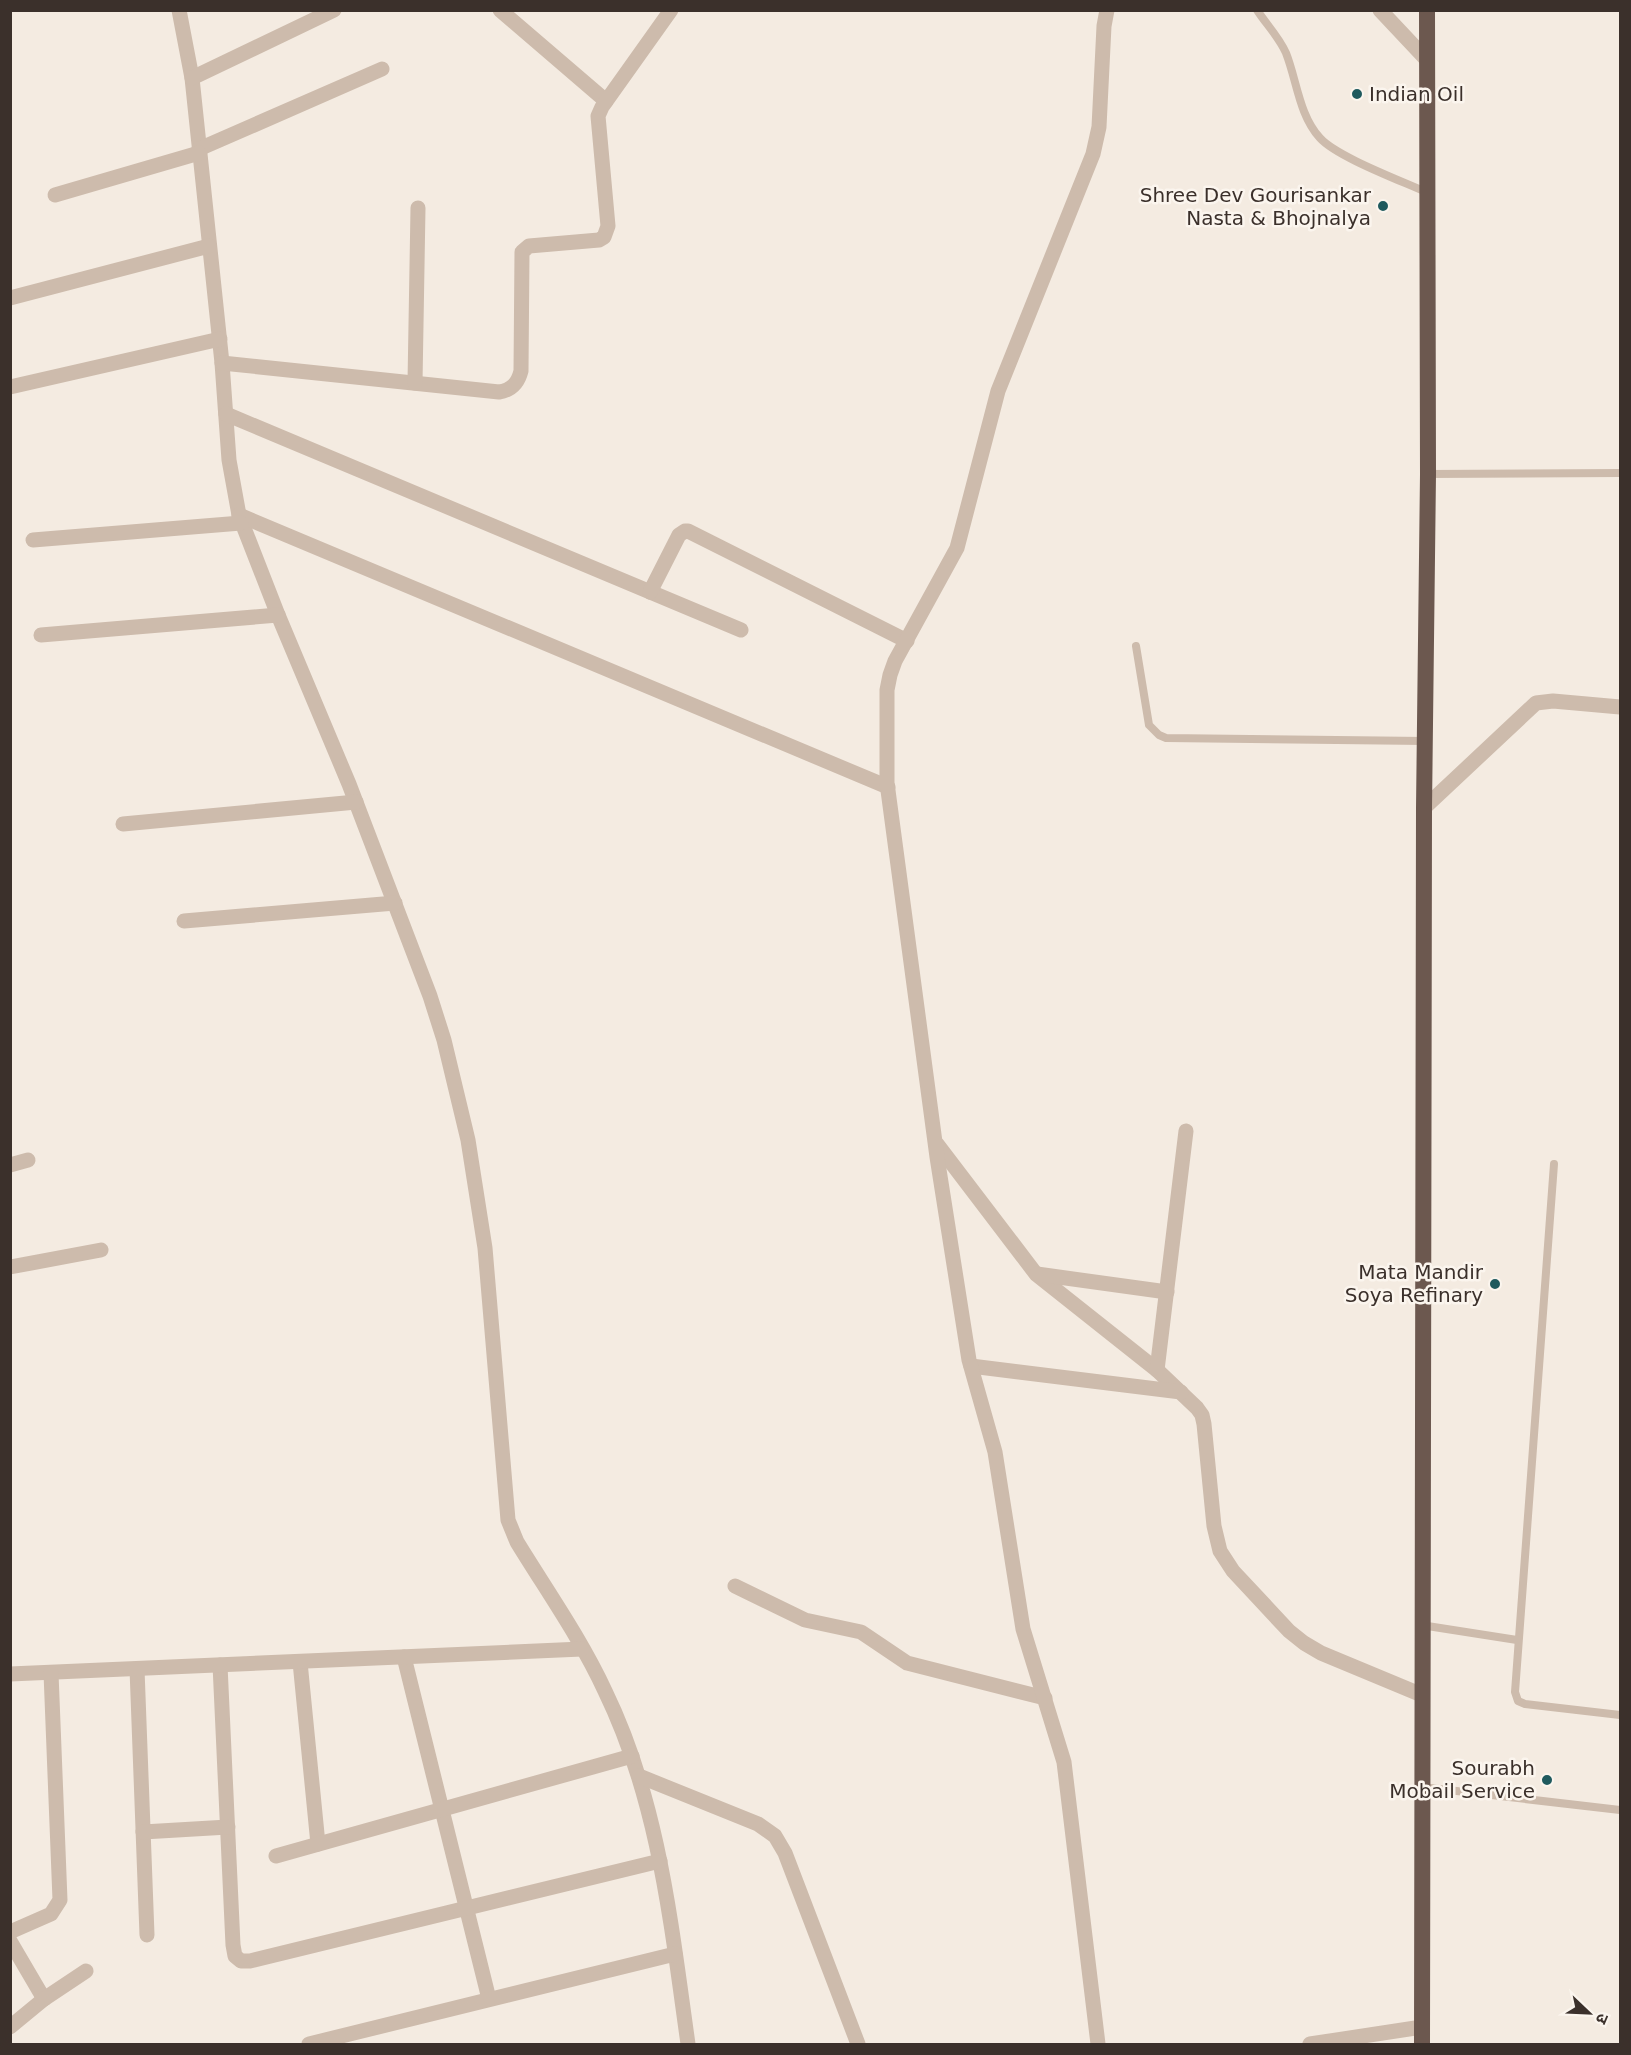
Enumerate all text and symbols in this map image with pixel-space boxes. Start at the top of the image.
place label: Indian Oil [1369,82,1464,106]
marker: Indian Oil [1350,87,1364,101]
place label: Shree Dev Gourisankar Nasta & Bhojnalya [1140,183,1372,230]
marker: Shree Dev Gourisankar Nasta & Bhojnalya [1376,199,1390,213]
place label: Mata Mandir Soya Refinary [1345,1260,1484,1307]
marker: Mata Mandir Soya Refinary [1488,1277,1502,1291]
place label: Sourabh Mobail Service [1389,1756,1535,1803]
marker: Sourabh Mobail Service [1540,1773,1554,1787]
north arrow [1559,1983,1619,2043]
text: उ [1592,2011,1613,2027]

